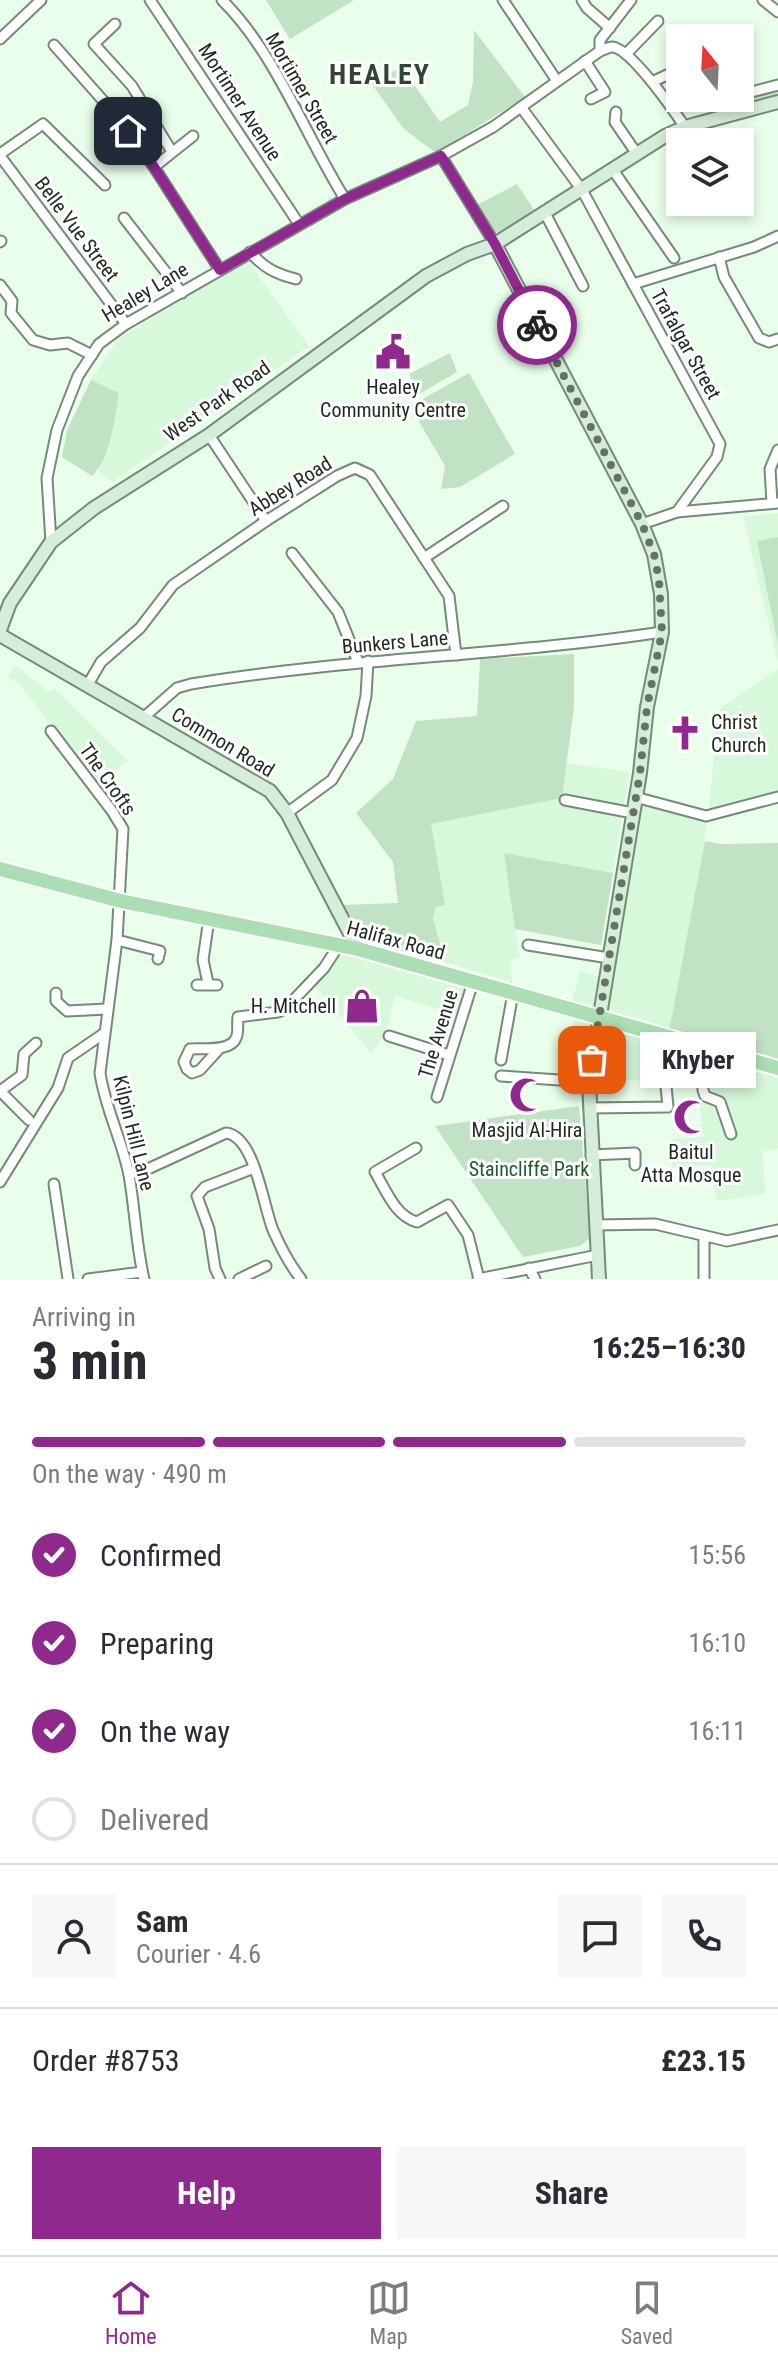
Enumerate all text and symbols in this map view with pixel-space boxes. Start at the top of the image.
north arrow [666,24,754,112]
map controls [666,24,754,216]
street label: Mortimer Street [261,28,343,148]
street label: Mortimer Avenue [193,39,287,165]
district label: HEALEY [329,58,431,91]
pin [94,97,162,165]
icon: home [106,109,150,153]
button: layers [666,128,754,216]
street label: Belle Vue Street [30,172,124,286]
street label: Healey Lane [98,257,192,327]
courier [497,285,577,365]
street label: Trafalgar Street [646,285,726,403]
icon: bike [515,303,559,347]
public building icon: Healey Community Centre [374,333,412,371]
street label: West Park Road [159,356,275,446]
place label: Healey Community Centre [320,375,466,422]
street label: Abbey Road [244,451,336,521]
street label: Bunkers Lane [341,625,449,659]
street label: Common Road [167,702,279,782]
place label: Christ Church [711,710,766,757]
church icon: Christ Church [666,714,704,752]
street label: The Crofts [74,738,142,820]
street label: Halifax Road [344,915,448,965]
shop icon: H. Mitchell [343,987,381,1025]
street label: The Avenue [413,987,463,1081]
place label: H. Mitchell [251,994,336,1018]
pin [558,1026,626,1094]
callout: Khyber [640,1032,756,1088]
icon: bag [570,1038,614,1082]
text: Khyber [662,1045,734,1075]
street label: Kilpin Hill Lane [108,1073,160,1193]
mosque icon: Masjid Al-Hira [508,1076,546,1114]
mosque icon: Baitul Atta Mosque [672,1098,710,1136]
place label: Masjid Al-Hira [472,1118,582,1142]
place label: Baitul Atta Mosque [641,1140,741,1187]
park label: Staincliffe Park [469,1157,589,1181]
text: Arriving in [32,1302,136,1332]
text: 16:25–16:30 [592,1330,746,1365]
text: 3 min [32,1331,148,1392]
text: On the way · 490 m [32,1459,227,1489]
icon: check [32,1533,76,1577]
text: Confirmed [100,1538,222,1573]
text: 15:56 [689,1540,746,1570]
icon: check [32,1621,76,1665]
text: Preparing [100,1626,214,1661]
text: 16:10 [689,1628,746,1658]
icon: check [32,1709,76,1753]
text: On the way [100,1714,230,1749]
text: 16:11 [689,1716,746,1746]
text: Delivered [100,1802,209,1837]
button: person [32,1894,116,1978]
button: chat [558,1894,642,1978]
button: phone [662,1894,746,1978]
text: Sam [136,1904,189,1939]
text: Courier · 4.6 [136,1939,261,1969]
text: Order #8753 [32,2043,180,2078]
text: £23.15 [661,2043,746,2078]
button: Help [32,2147,381,2239]
button: Share [397,2147,746,2239]
tab: Home [105,2276,157,2349]
tab: Map [367,2276,411,2349]
tab: Saved [621,2276,673,2349]

